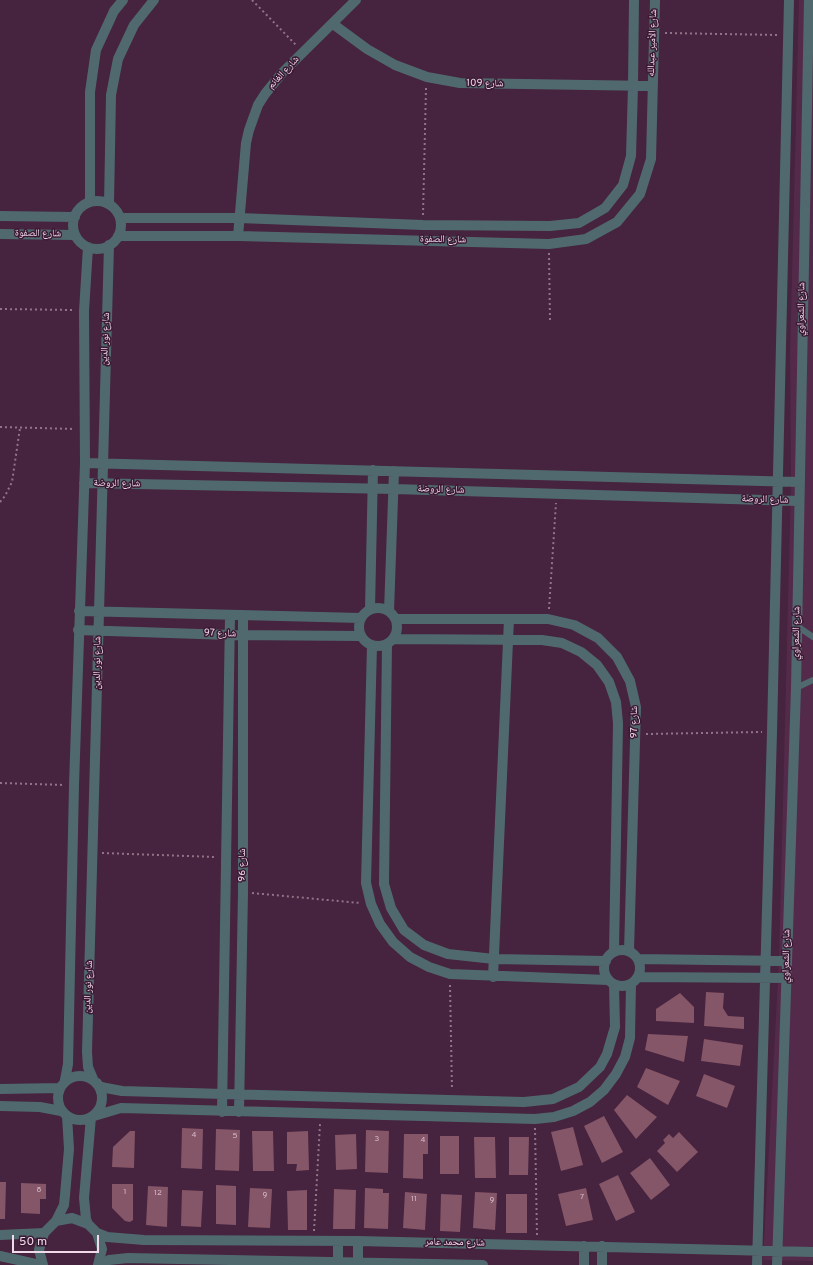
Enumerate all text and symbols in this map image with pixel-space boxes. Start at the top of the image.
street label: شارع الأمير عبدالله [646,9,660,77]
street label: شارع الغانم [266,54,302,92]
street label: شارع 109 [466,78,504,90]
street label: شارع الصفوة [15,228,61,240]
street label: شارع الصفوة [420,234,466,246]
street label: شارع الشعراوي [796,282,808,336]
street label: شارع نور الدين [99,312,113,366]
street label: شارع الروضة [93,478,141,490]
street label: شارع الروضة [417,483,465,497]
street label: شارع الروضة [741,493,789,507]
street label: شارع الشعراوي [791,606,803,660]
street label: شارع 97 [204,627,236,641]
street label: شارع نور الدين [92,636,104,690]
street label: شارع 97 [629,706,641,738]
street label: شارع 96 [237,848,249,882]
street label: شارع الشعراوي [781,929,793,983]
street label: شارع نور الدين [82,960,96,1014]
house number: 4 [192,1130,196,1140]
house number: 5 [233,1131,237,1141]
house number: 3 [375,1134,379,1144]
house number: 4 [421,1135,425,1145]
house number: 8 [37,1185,41,1195]
house number: 1 [124,1187,126,1197]
house number: 12 [154,1188,162,1198]
house number: 9 [263,1190,267,1200]
house number: 7 [580,1192,584,1202]
house number: 11 [411,1194,417,1204]
house number: 9 [490,1195,494,1205]
scale bar [14,1227,101,1253]
text: 50 m [19,1234,47,1250]
street label: شارع محمد عامر [425,1236,485,1250]

